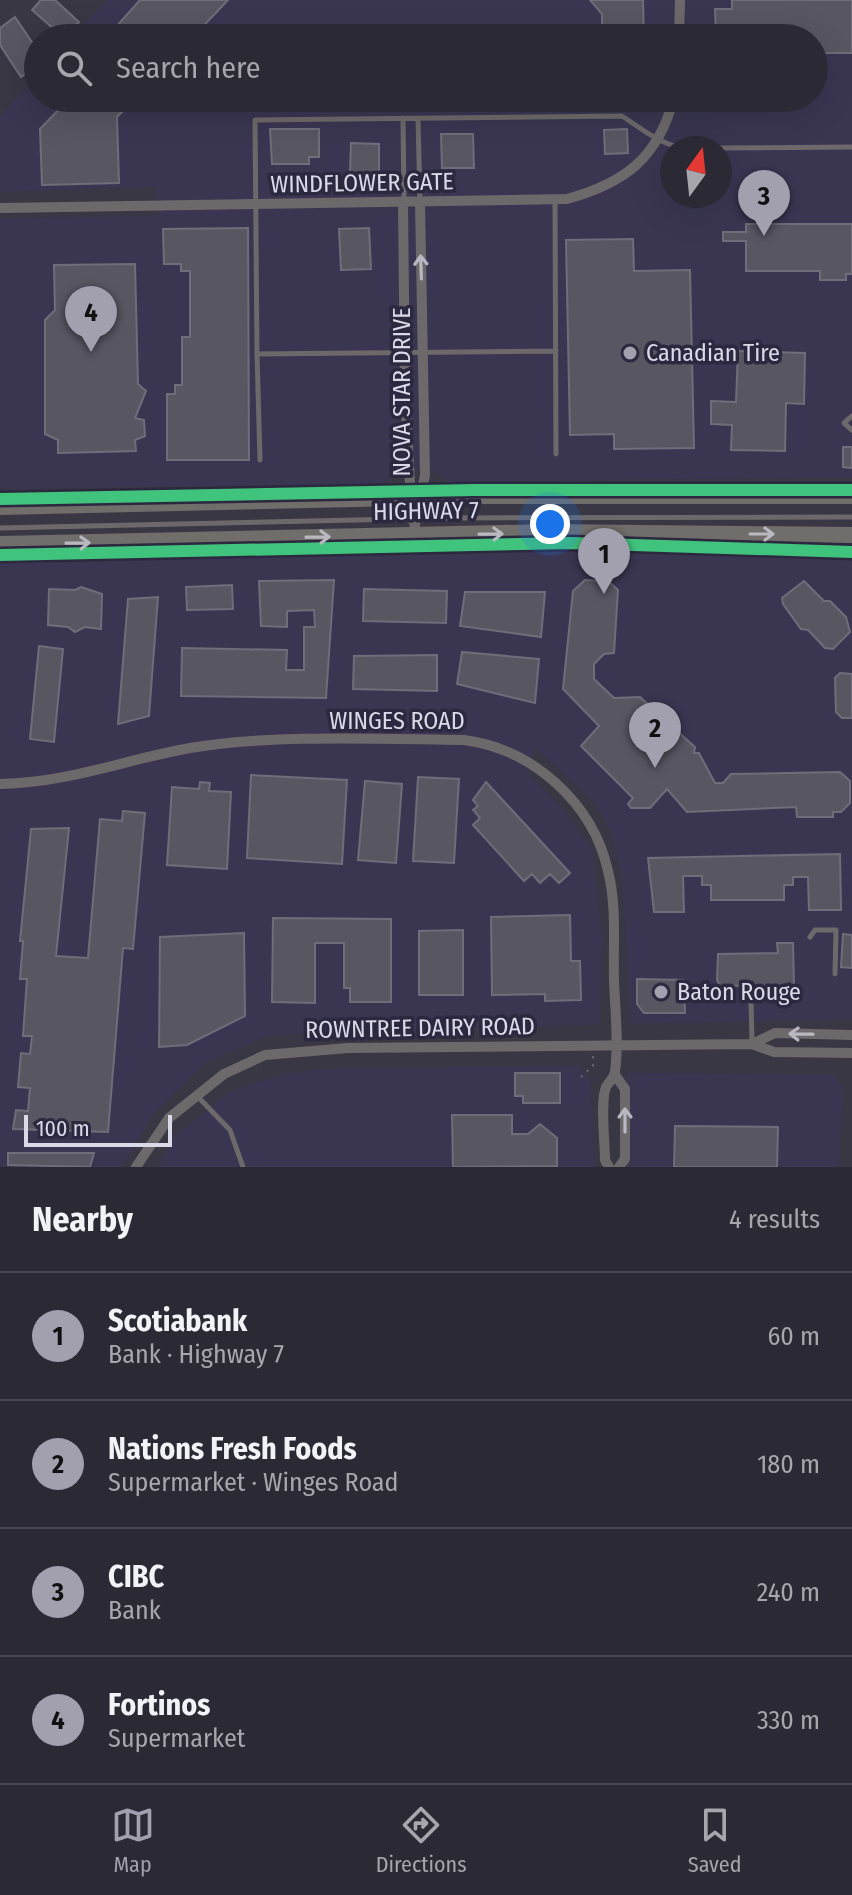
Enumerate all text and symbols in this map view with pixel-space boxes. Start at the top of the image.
search box [24,24,828,112]
icon: search [52,46,96,90]
text: Search here [116,50,261,86]
north arrow [660,136,732,208]
street label: WINDFLOWER GATE [270,167,454,199]
pin: 3 [738,170,790,236]
one-way arrow [413,254,429,281]
pin: 4 [65,286,117,352]
street label: NOVA STAR DRIVE [388,307,416,477]
place label: Canadian Tire [646,339,780,367]
marker: Canadian Tire [621,344,639,362]
street label: HIGHWAY 7 [373,496,479,526]
your location [530,504,570,544]
one-way arrow [477,526,504,541]
one-way arrow [748,526,775,542]
pin: 1 [578,528,630,594]
one-way arrow [304,529,331,545]
one-way arrow [64,535,91,550]
pin: 2 [629,702,681,768]
street label: WINGES ROAD [329,707,465,735]
place label: Baton Rouge [677,978,801,1006]
marker: Baton Rouge [652,983,670,1001]
street label: ROWNTREE DAIRY ROAD [305,1012,535,1044]
one-way arrow [788,1026,815,1042]
one-way arrow [617,1107,633,1134]
scale bar [24,1111,172,1147]
text: 100 m [36,1115,90,1142]
text: Nearby [32,1199,133,1240]
text: 4 results [729,1204,820,1235]
text: Scotiabank [108,1303,247,1339]
text: 1 [53,1321,64,1352]
text: 60 m [767,1321,820,1352]
text: Bank · Highway 7 [108,1339,284,1370]
text: Nations Fresh Foods [108,1431,357,1467]
text: 2 [52,1449,64,1480]
text: 180 m [757,1449,820,1480]
text: Supermarket · Winges Road [108,1467,399,1498]
text: CIBC [108,1559,164,1595]
text: 3 [52,1577,64,1608]
text: 240 m [757,1577,820,1608]
text: Bank [108,1595,161,1626]
text: Fortinos [108,1687,210,1723]
text: 4 [51,1705,65,1736]
text: 330 m [757,1705,820,1736]
text: Supermarket [108,1723,245,1754]
tab: Map [111,1803,155,1878]
tab: Directions [376,1803,467,1878]
tab: Saved [688,1803,741,1878]

